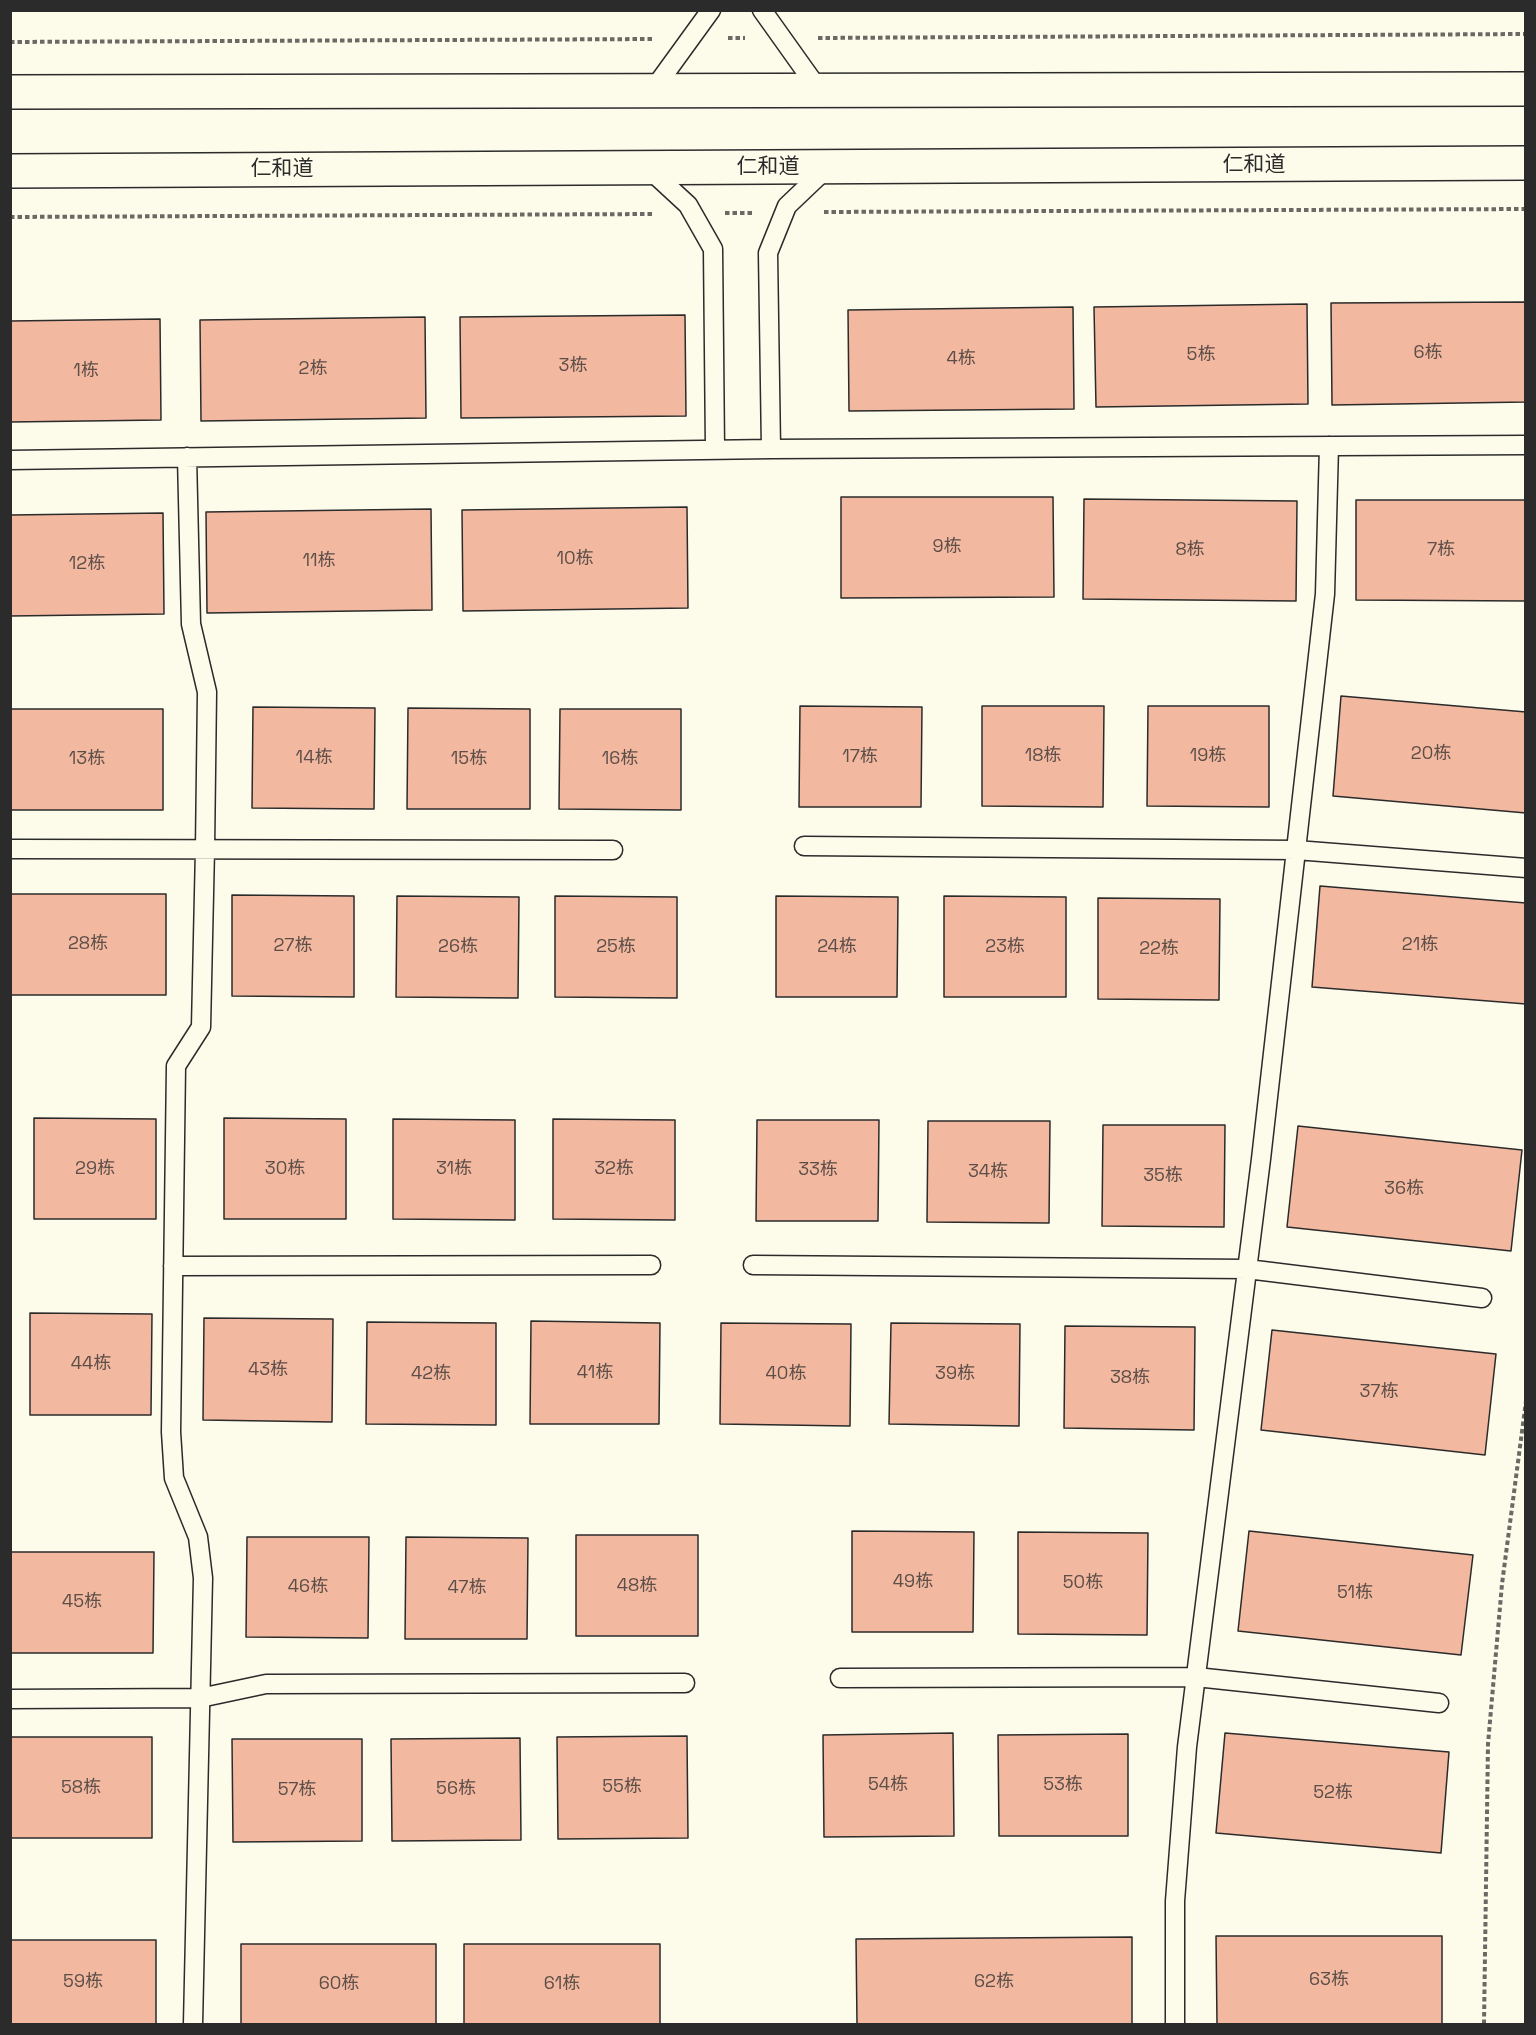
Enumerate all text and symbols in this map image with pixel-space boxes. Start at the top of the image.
street label: 仁和道 [1223,152,1285,178]
street label: 仁和道 [737,154,799,180]
street label: 仁和道 [251,156,313,182]
house number: 6栋 [1413,342,1443,364]
house number: 5栋 [1187,344,1215,366]
house number: 4栋 [946,348,976,370]
house number: 3栋 [559,355,587,377]
house number: 2栋 [299,358,327,380]
house number: 1栋 [73,360,99,382]
house number: 9栋 [932,536,962,558]
house number: 8栋 [1175,539,1205,561]
house number: 7栋 [1427,539,1455,561]
house number: 10栋 [556,548,594,570]
house number: 11栋 [302,550,336,572]
house number: 12栋 [69,553,105,575]
house number: 20栋 [1411,743,1451,765]
house number: 18栋 [1025,745,1061,767]
house number: 19栋 [1190,745,1226,767]
house number: 17栋 [842,746,878,768]
house number: 14栋 [296,747,332,769]
house number: 13栋 [69,748,105,770]
house number: 15栋 [451,748,487,770]
house number: 16栋 [602,748,638,770]
house number: 28栋 [68,933,108,955]
house number: 21栋 [1402,934,1438,956]
house number: 27栋 [274,935,312,957]
house number: 26栋 [438,936,478,958]
house number: 25栋 [596,936,636,958]
house number: 24栋 [817,936,857,958]
house number: 23栋 [985,936,1025,958]
house number: 22栋 [1139,938,1179,960]
house number: 29栋 [75,1158,115,1180]
house number: 30栋 [265,1158,305,1180]
house number: 31栋 [436,1158,472,1180]
house number: 32栋 [594,1158,634,1180]
house number: 33栋 [798,1159,838,1181]
house number: 34栋 [968,1161,1008,1183]
house number: 35栋 [1143,1165,1183,1187]
house number: 36栋 [1384,1178,1424,1200]
house number: 44栋 [71,1353,111,1375]
house number: 43栋 [248,1359,288,1381]
house number: 41栋 [577,1362,613,1384]
house number: 42栋 [411,1363,451,1385]
house number: 40栋 [766,1363,806,1385]
house number: 39栋 [935,1363,975,1385]
house number: 38栋 [1110,1367,1150,1389]
house number: 37栋 [1359,1381,1399,1403]
house number: 49栋 [893,1571,933,1593]
house number: 50栋 [1063,1572,1103,1594]
house number: 48栋 [617,1575,657,1597]
house number: 46栋 [288,1576,328,1598]
house number: 47栋 [448,1577,486,1599]
house number: 51栋 [1337,1582,1373,1604]
house number: 45栋 [62,1591,102,1613]
house number: 54栋 [868,1774,908,1796]
house number: 53栋 [1043,1774,1083,1796]
house number: 55栋 [602,1776,642,1798]
house number: 58栋 [61,1777,101,1799]
house number: 56栋 [436,1778,476,1800]
house number: 57栋 [278,1779,316,1801]
house number: 52栋 [1313,1782,1353,1804]
house number: 63栋 [1309,1969,1349,1991]
house number: 59栋 [63,1971,103,1993]
house number: 62栋 [974,1971,1014,1993]
house number: 60栋 [319,1973,359,1995]
house number: 61栋 [544,1973,580,1995]

